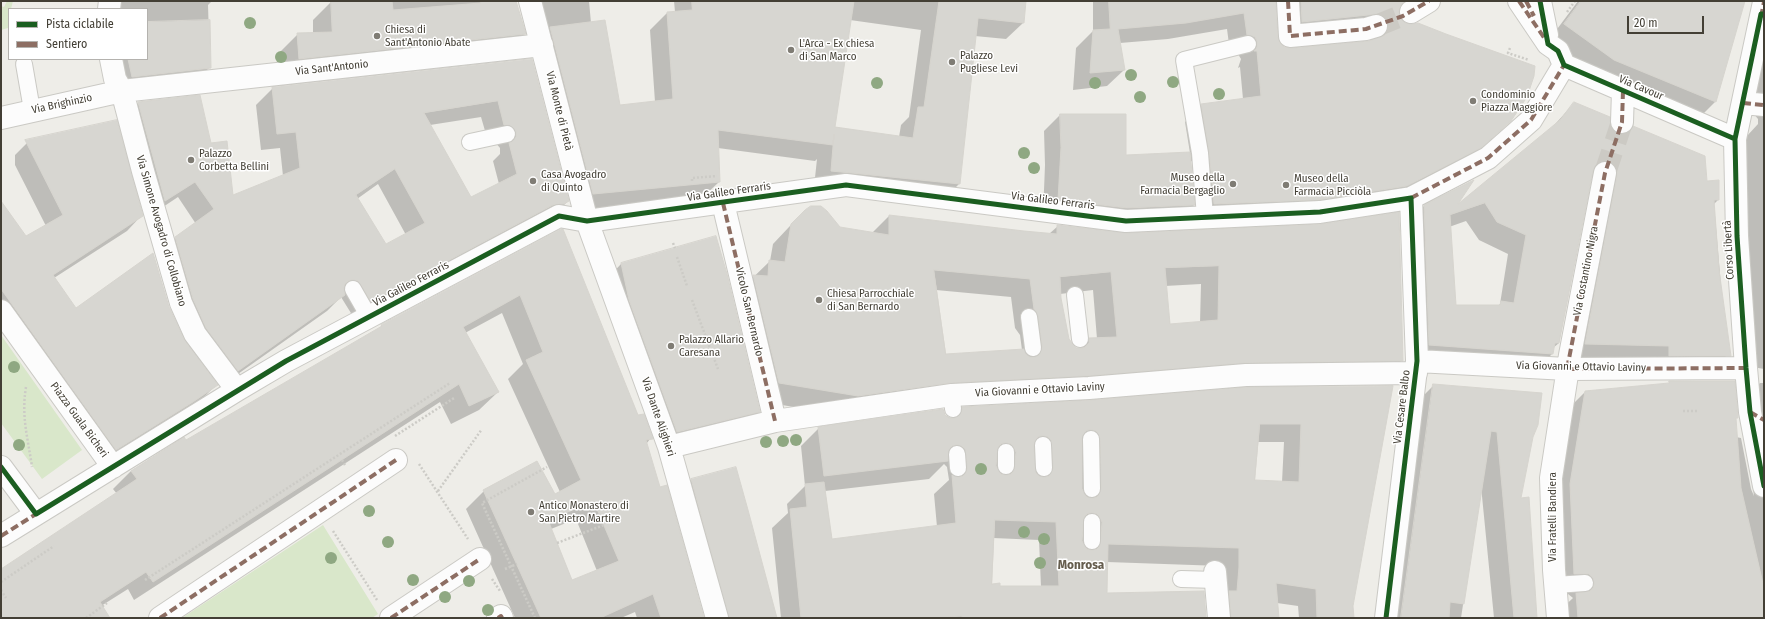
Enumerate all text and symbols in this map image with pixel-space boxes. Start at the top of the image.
legend [8,8,148,60]
scale bar [1629,8,1706,34]
text: 20 m [1634,16,1658,30]
text: Pista ciclabile [46,17,114,31]
place label: Chiesa di Sant'Antonio Abate [385,23,471,49]
marker: Chiesa di Sant'Antonio Abate [372,31,382,41]
text: Sentiero [46,37,87,51]
place label: L'Arca - Ex chiesa di San Marco [799,37,874,63]
marker: L'Arca - Ex chiesa di San Marco [786,45,796,55]
place label: Palazzo Pugliese Levi [960,49,1018,75]
marker: Palazzo Pugliese Levi [947,57,957,67]
street label: Via Sant'Antonio [295,58,369,78]
street label: Via Monte di Pietà [543,70,575,152]
street label: Via Cavour [1617,73,1665,103]
place label: Condominio Piazza Maggiore [1481,88,1552,114]
street label: Via Brighinzio [31,91,93,117]
marker: Condominio Piazza Maggiore [1468,96,1478,106]
place label: Palazzo Corbetta Bellini [199,147,269,173]
street label: Via Simone Avogadro di Collobiano [133,154,189,308]
marker: Palazzo Corbetta Bellini [186,155,196,165]
place label: Casa Avogadro di Quinto [541,168,606,194]
place label: Museo della Farmacia Bergaglio [1140,171,1225,197]
place label: Museo della Farmacia Picciòla [1294,172,1371,198]
marker: Casa Avogadro di Quinto [528,176,538,186]
marker: Museo della Farmacia Bergaglio [1228,179,1238,189]
street label: Via Galileo Ferraris [686,180,772,204]
marker: Museo della Farmacia Picciòla [1281,180,1291,190]
street label: Via Galileo Ferraris [1010,189,1096,213]
street label: Corso Libertà [1721,220,1737,280]
street label: Via Costantino Nigra [1571,225,1601,317]
street label: Via Galileo Ferraris [371,258,451,310]
street label: Vicolo San Bernardo [732,266,766,358]
place label: Chiesa Parrocchiale di San Bernardo [827,287,914,313]
marker: Chiesa Parrocchiale di San Bernardo [814,295,824,305]
place label: Palazzo Allario Caresana [679,333,744,359]
marker: Palazzo Allario Caresana [666,341,676,351]
street label: Via Giovanni e Ottavio Laviny [1516,359,1646,375]
street label: Via Cesare Balbo [1391,369,1413,445]
street label: Via Dante Alighieri [638,376,678,458]
street label: Piazza Guala Bicheri [47,380,111,460]
street label: Via Giovanni e Ottavio Laviny [975,380,1105,400]
street label: Via Fratelli Bandiera [1546,472,1560,562]
place label: Antico Monastero di San Pietro Martire [539,499,629,525]
marker: Antico Monastero di San Pietro Martire [526,507,536,517]
district label: Monrosa [1058,557,1104,573]

